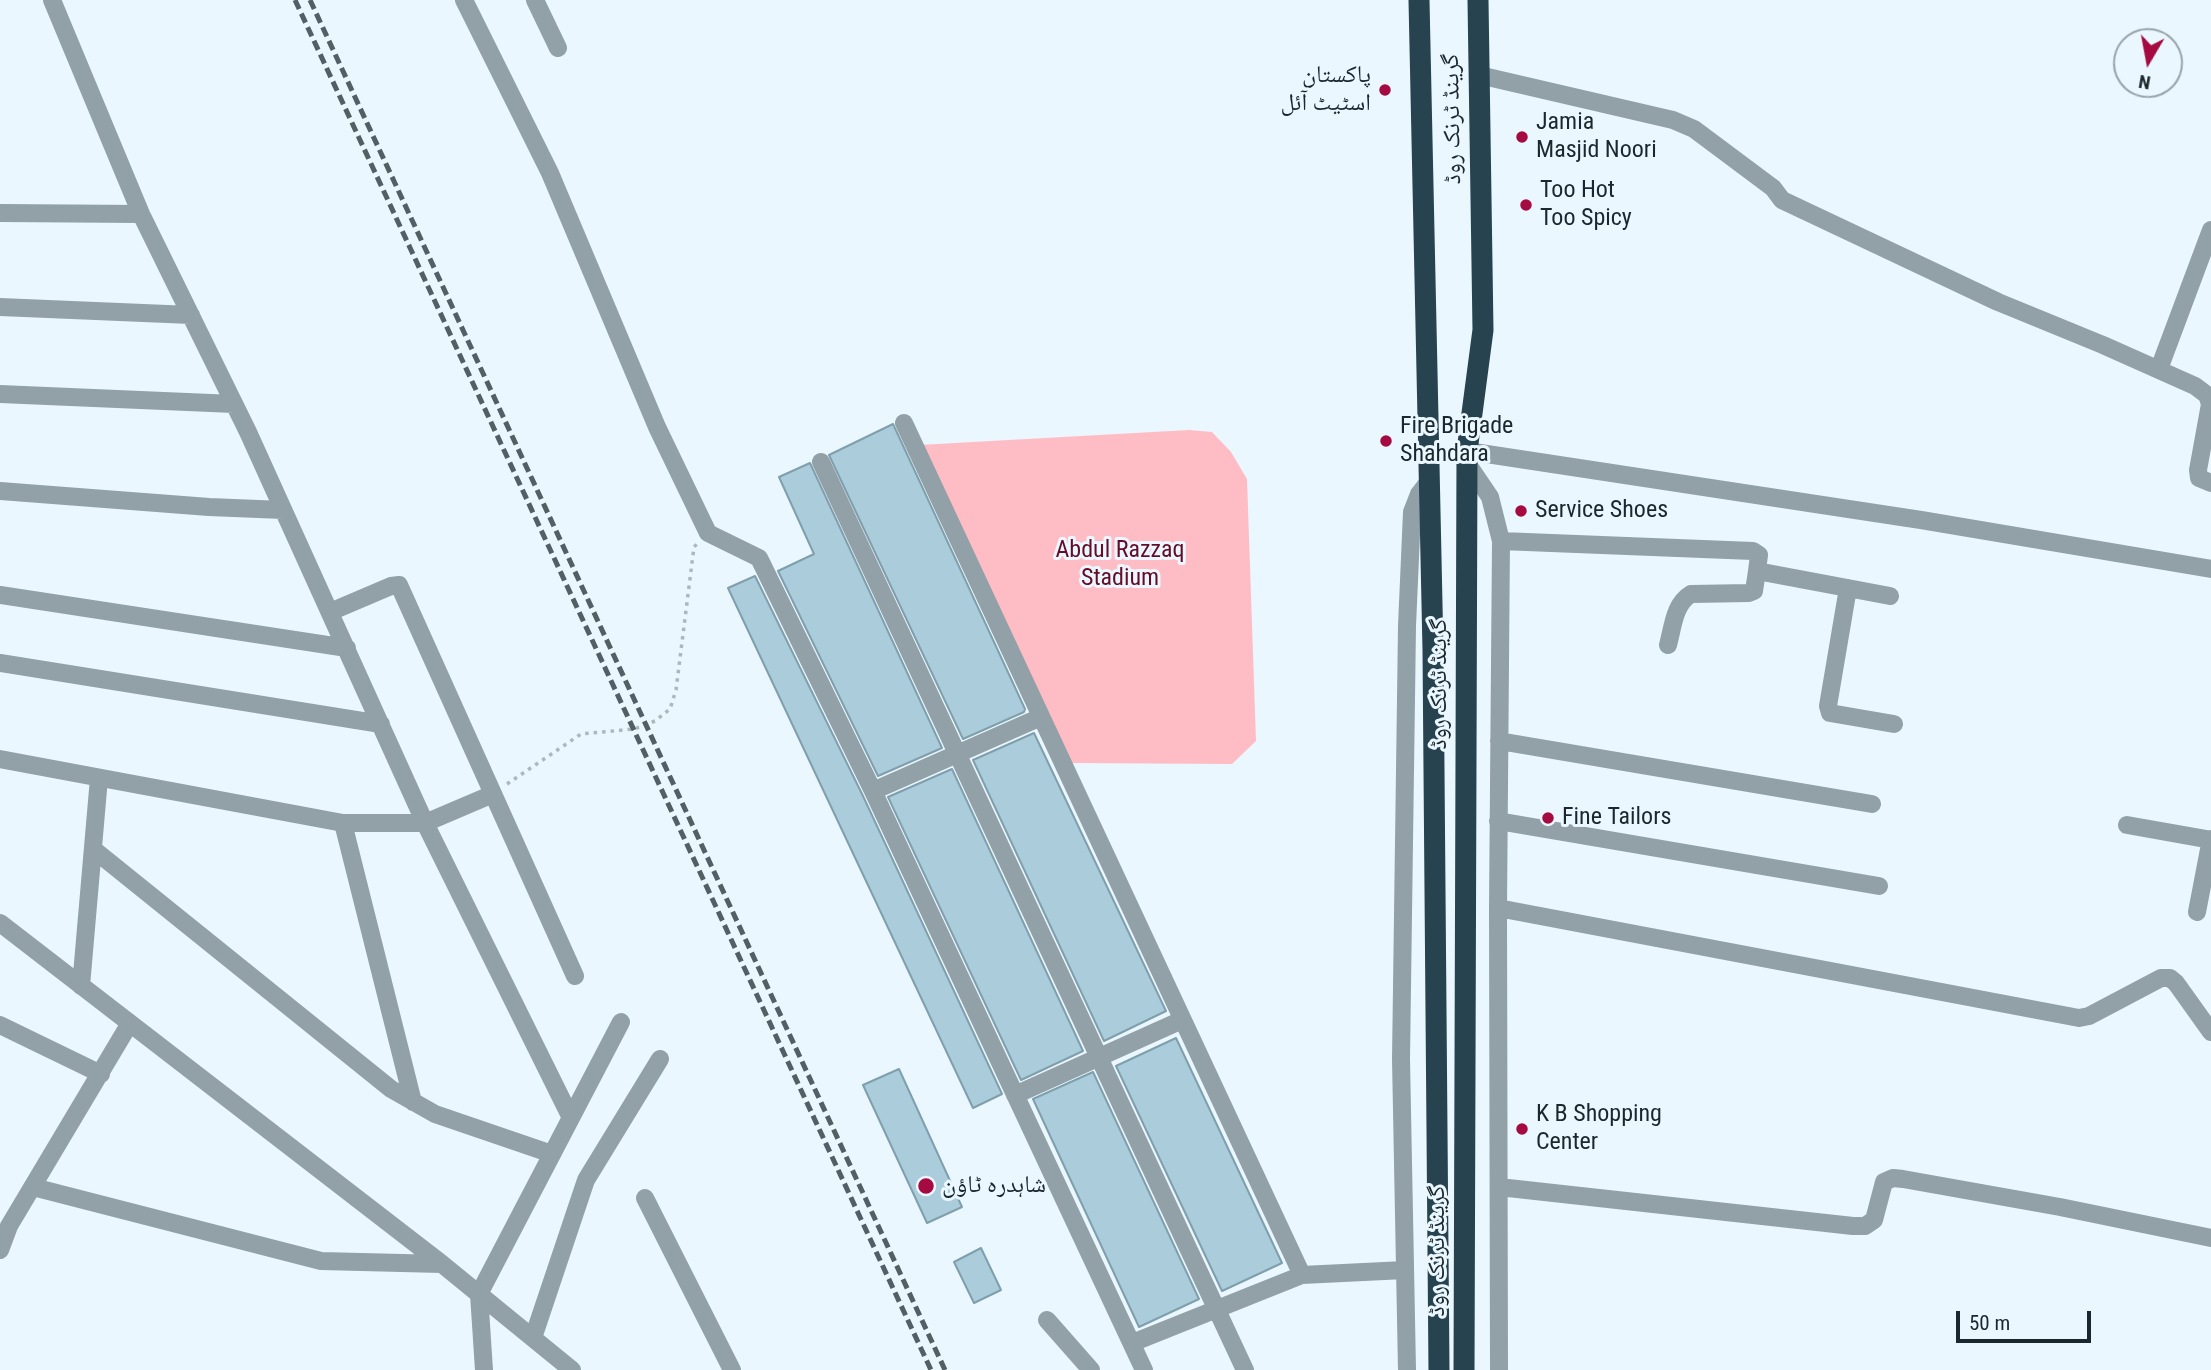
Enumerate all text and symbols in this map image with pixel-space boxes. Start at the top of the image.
north arrow [2113,28,2183,98]
street label: گرینڈ ٹرنک روڈ [1437,53,1469,185]
place label: پاکستان اسٹیٹ آئل [1281,62,1371,118]
text: N [2137,70,2152,95]
marker: پاکستان اسٹیٹ آئل [1377,82,1393,98]
place label: Jamia Masjid Noori [1536,109,1657,165]
marker: Jamia Masjid Noori [1514,129,1530,145]
place label: Too Hot Too Spicy [1540,177,1632,233]
marker: Too Hot Too Spicy [1518,197,1534,213]
place label: Fire Brigade Shahdara [1400,413,1513,469]
marker: Fire Brigade Shahdara [1378,433,1394,449]
place label: Service Shoes [1535,497,1668,525]
marker: Service Shoes [1513,503,1529,519]
park label: Abdul Razzaq Stadium [1055,537,1185,593]
street label: گرینڈ ٹرنک روڈ [1426,619,1454,749]
place label: Fine Tailors [1562,804,1671,832]
marker: Fine Tailors [1540,810,1556,826]
place label: K B Shopping Center [1536,1101,1662,1157]
marker: K B Shopping Center [1514,1121,1530,1137]
place label: شاہدرہ ٹاؤن [942,1172,1046,1200]
marker: شاہدرہ ٹاؤن [916,1176,936,1196]
street label: گرینڈ ٹرنک روڈ [1424,1186,1452,1316]
scale bar [1959,1296,2094,1340]
text: 50 m [1969,1311,2010,1335]

